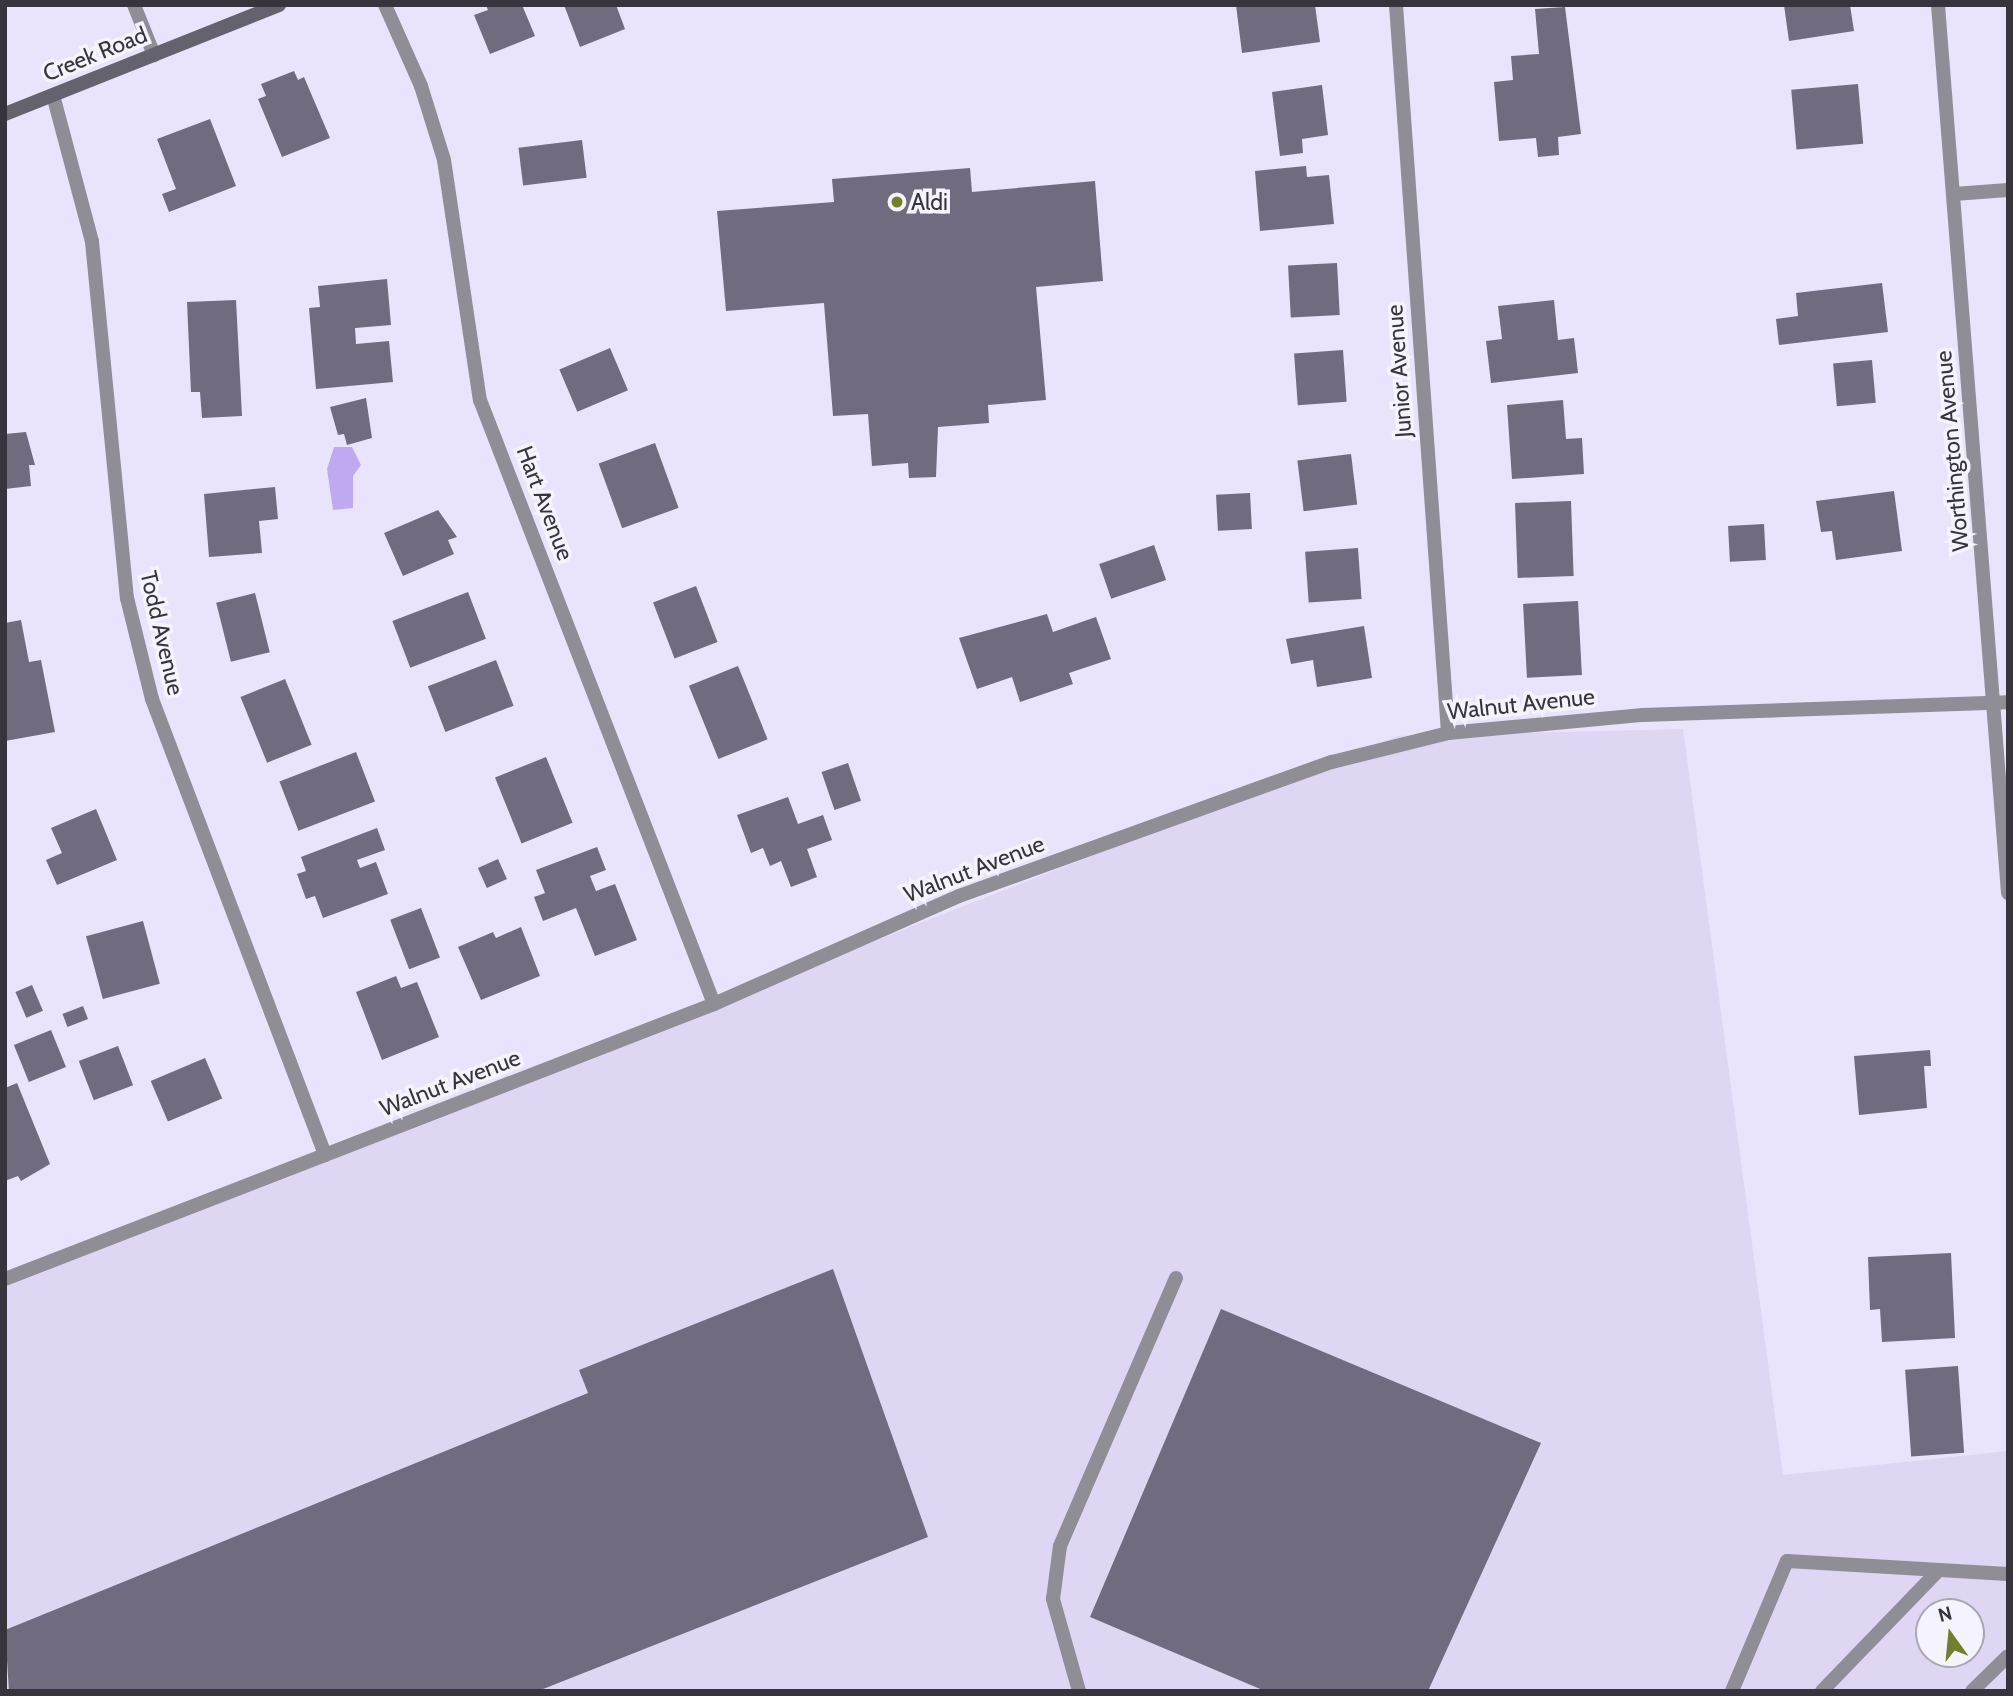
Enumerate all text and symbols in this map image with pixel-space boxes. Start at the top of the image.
street label: Creek Road [39,21,151,87]
place label: Aldi [911,188,948,216]
marker: Aldi [889,194,905,210]
street label: Junior Avenue [1381,303,1417,439]
street label: Worthington Avenue [1929,349,1975,553]
street label: Hart Avenue [511,442,579,564]
street label: Todd Avenue [134,568,190,698]
street label: Walnut Avenue [1446,683,1596,725]
street label: Walnut Avenue [900,830,1048,908]
street label: Walnut Avenue [376,1044,524,1122]
north arrow [1915,1598,1985,1668]
text: N [1935,1601,1954,1627]

